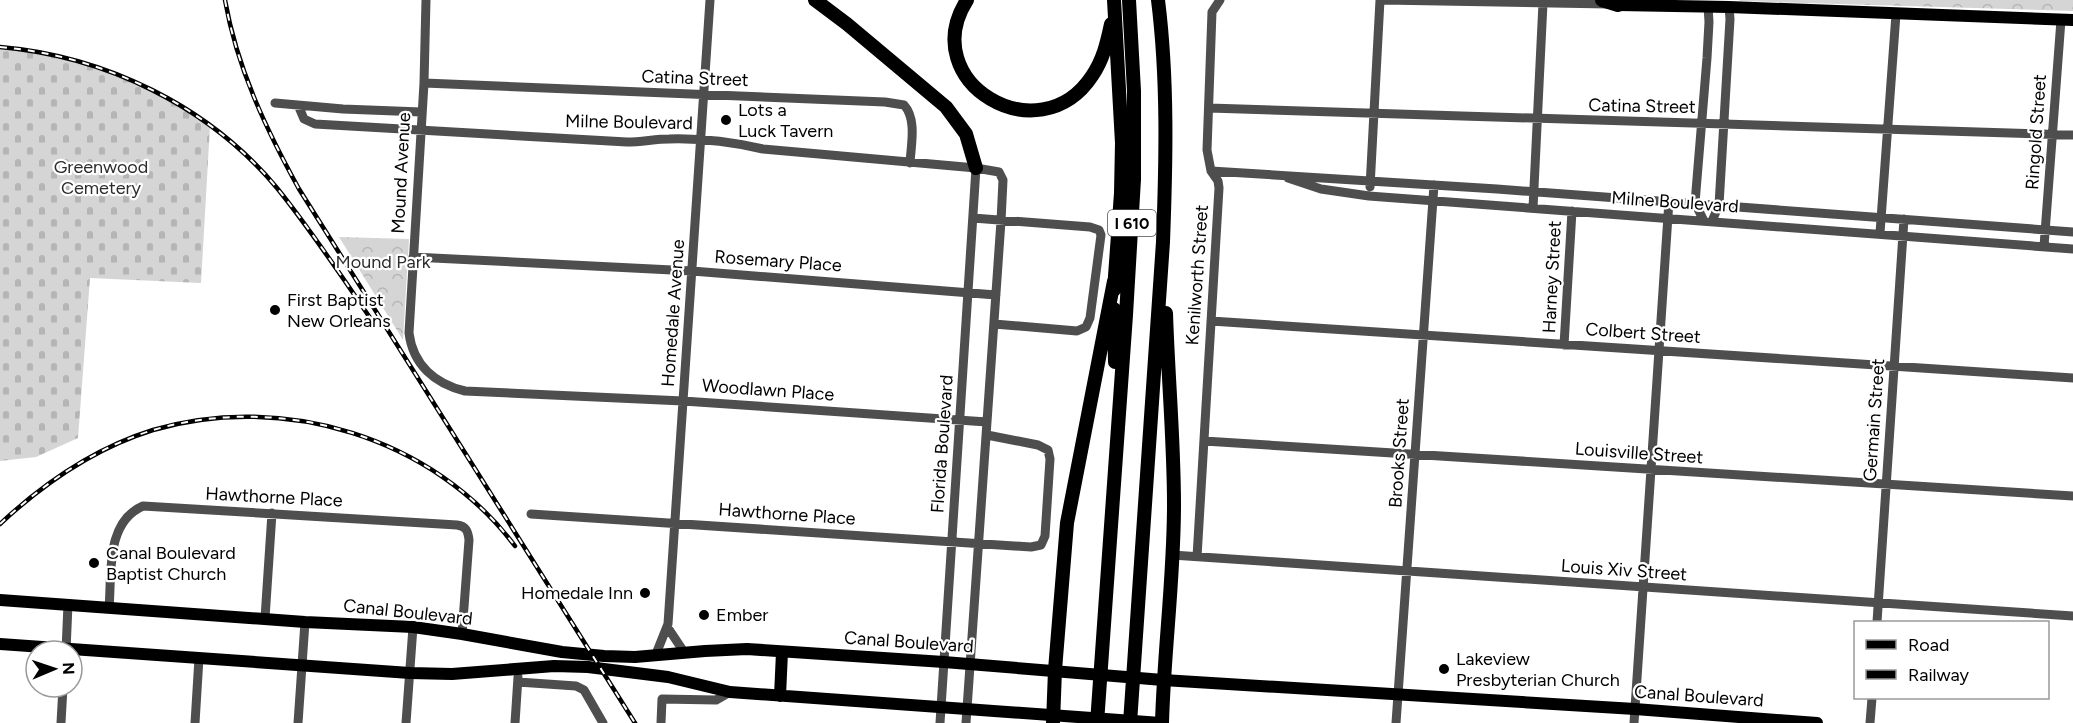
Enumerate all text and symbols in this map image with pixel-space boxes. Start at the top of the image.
street label: Catina Street [641,65,749,91]
street label: Ringold Street [2021,73,2051,191]
street label: Catina Street [1588,94,1696,118]
place label: Lots a Luck Tavern [738,99,833,142]
street label: Milne Boulevard [565,110,693,134]
street label: Mound Avenue [387,112,415,234]
marker: Lots a Luck Tavern [719,113,733,127]
park label: Greenwood Cemetery [54,156,148,199]
street label: Milne Boulevard [1611,187,1739,217]
street label: Kenilworth Street [1181,204,1213,346]
road number: I 610 [1108,210,1156,236]
street label: Harney Street [1538,220,1566,334]
street label: Homedale Avenue [657,238,689,388]
street label: Rosemary Place [714,246,843,276]
park label: Mound Park [336,251,431,273]
place label: First Baptist New Orleans [287,289,391,332]
marker: First Baptist New Orleans [268,303,282,317]
street label: Colbert Street [1585,318,1702,348]
street label: Germain Street [1859,358,1889,482]
street label: Woodlawn Place [701,374,835,406]
street label: Florida Boulevard [926,374,958,514]
street label: Brooks Street [1384,397,1414,509]
street label: Louisville Street [1574,438,1704,468]
street label: Hawthorne Place [205,482,343,512]
street label: Hawthorne Place [718,498,857,530]
place label: Canal Boulevard Baptist Church [106,542,236,585]
street label: Louis Xiv Street [1560,555,1688,585]
marker: Canal Boulevard Baptist Church [87,556,101,570]
place label: Homedale Inn [521,582,633,604]
marker: Homedale Inn [638,586,652,600]
street label: Canal Boulevard [342,594,474,630]
place label: Ember [716,604,768,626]
marker: Ember [697,608,711,622]
legend [1854,621,2049,699]
street label: Canal Boulevard [844,627,974,657]
text: Road [1908,634,1949,656]
north arrow [24,639,84,699]
place label: Lakeview Presbyterian Church [1456,648,1620,691]
text: N [59,662,78,675]
marker: Lakeview Presbyterian Church [1437,662,1451,676]
text: Railway [1908,664,1970,686]
street label: Canal Boulevard [1634,681,1764,711]

